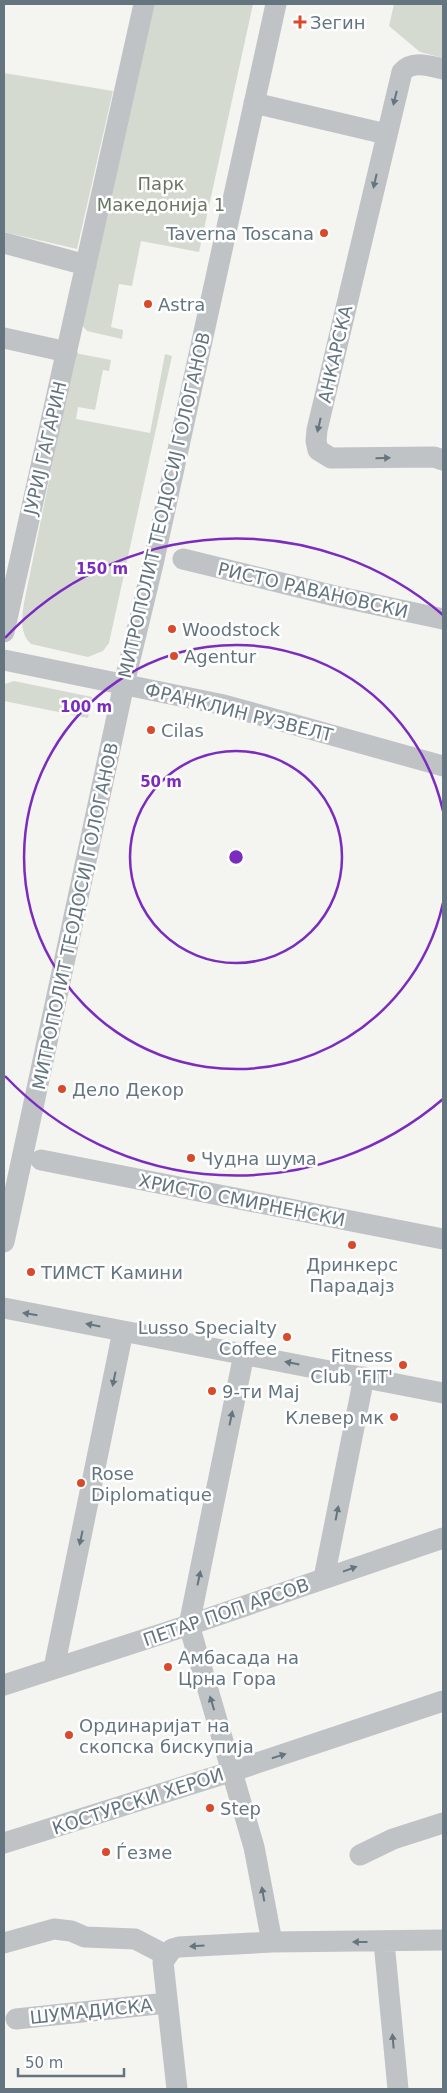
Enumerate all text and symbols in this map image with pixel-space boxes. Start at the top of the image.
place label: Зегин [310,12,366,33]
marker: Зегин [294,16,306,28]
one-way arrow [391,90,399,105]
park label: Парк Македонија 1 [97,173,225,215]
one-way arrow [371,174,379,189]
place label: Taverna Toscana [165,223,314,244]
marker: Taverna Toscana [318,227,330,239]
place label: Astra [158,294,205,315]
marker: Astra [142,298,154,310]
street label: АНКАРСКА [314,303,357,405]
street label: МИТРОПОЛИТ ТЕОДОСИЈ ГОЛОГАНОВ [114,330,214,680]
street label: ЈУРИЈ ГАГАРИН [19,379,71,518]
one-way arrow [315,417,323,432]
one-way arrow [376,454,392,462]
street label: РИСТО РАВАНОВСКИ [216,558,410,622]
text: 150 m [76,560,128,578]
place label: Woodstock [182,619,281,640]
marker: Woodstock [166,623,178,635]
place label: Agentur [184,646,257,667]
marker: Agentur [168,650,180,662]
street label: ФРАНКЛИН РУЗВЕЛТ [143,678,336,746]
text: 100 m [60,698,112,716]
place label: Cilas [161,720,204,741]
marker: Cilas [145,724,157,736]
street label: МИТРОПОЛИТ ТЕОДОСИЈ ГОЛОГАНОВ [28,740,122,1092]
text: 50 m [140,773,182,791]
centre of rings [227,848,245,866]
place label: Дело Декор [72,1079,184,1100]
marker: Дело Декор [56,1083,68,1095]
place label: Чудна шума [201,1148,317,1169]
marker: Чудна шума [185,1152,197,1164]
street label: ХРИСТО СМИРНЕНСКИ [137,1170,347,1230]
marker: Дринкерс Парадајз [346,1239,358,1251]
place label: Дринкерс Парадајз [306,1254,398,1296]
place label: ТИМСТ Камини [40,1262,183,1283]
marker: ТИМСТ Камини [25,1266,37,1278]
one-way arrow [22,1310,38,1318]
place label: Lusso Specialty Coffee [138,1317,277,1359]
one-way arrow [85,1321,101,1329]
marker: Lusso Specialty Coffee [281,1331,293,1343]
place label: Fitness Club 'FIT' [310,1345,393,1387]
one-way arrow [284,1359,300,1367]
marker: Fitness Club 'FIT' [397,1359,409,1371]
one-way arrow [109,1371,117,1387]
place label: 9-ти Мај [222,1381,299,1402]
marker: 9-ти Мај [206,1385,218,1397]
place label: Клевер мк [285,1407,384,1428]
one-way arrow [227,1411,235,1426]
marker: Клевер мк [388,1411,400,1423]
place label: Rose Diplomatique [91,1463,212,1505]
marker: Rose Diplomatique [75,1477,87,1489]
one-way arrow [333,1506,341,1521]
one-way arrow [77,1531,85,1546]
one-way arrow [343,1565,358,1572]
one-way arrow [195,1569,203,1585]
street label: ПЕТАР ПОП АРСОВ [140,1574,312,1650]
place label: Амбасада на Црна Гора [178,1647,299,1689]
marker: Амбасада на Црна Гора [162,1661,174,1673]
one-way arrow [208,1696,216,1711]
place label: Ординаријат на скопска бискупија [79,1715,254,1757]
marker: Ординаријат на скопска бискупија [63,1729,75,1741]
one-way arrow [272,1752,287,1760]
street label: КОСТУРСКИ ХЕРОИ [50,1763,226,1839]
place label: Step [220,1798,261,1819]
marker: Step [204,1802,216,1814]
place label: Ѓезме [116,1842,172,1863]
marker: Ѓезме [100,1846,112,1858]
one-way arrow [259,1886,267,1902]
one-way arrow [351,1938,367,1946]
one-way arrow [189,1942,205,1950]
street label: ШУМАДИСКА [29,1994,154,2028]
one-way arrow [389,2032,397,2048]
scale bar [18,2046,124,2078]
text: 50 m [25,2054,63,2072]

